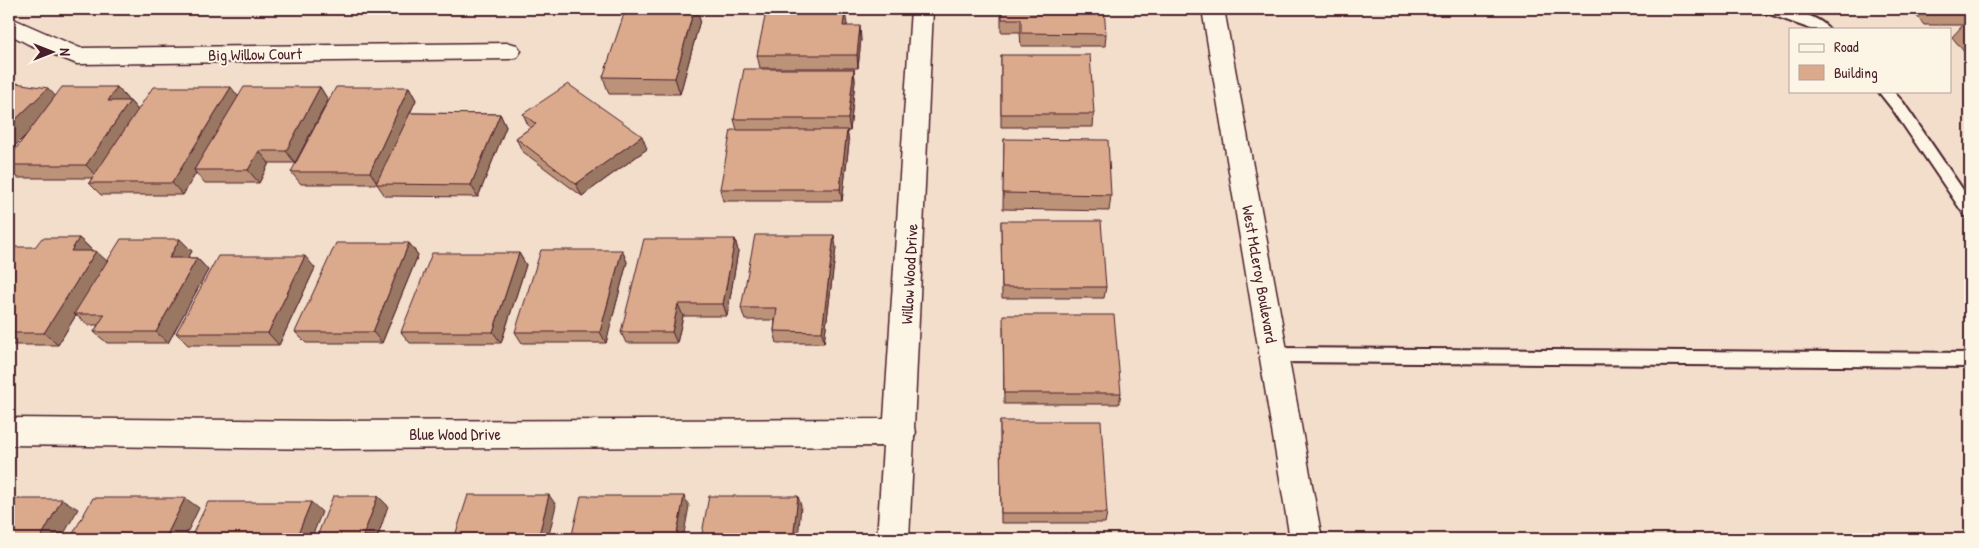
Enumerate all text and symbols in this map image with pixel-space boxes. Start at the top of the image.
north arrow [28,28,78,78]
legend [1789,28,1952,92]
text: Road [1834,36,1859,57]
street label: Big Willow Court [208,42,303,66]
text: N [56,48,75,56]
text: Building [1834,62,1878,83]
street label: West McLeroy Boulevard [1237,203,1283,345]
street label: Willow Wood Drive [895,223,923,325]
street label: Blue Wood Drive [409,423,501,445]

